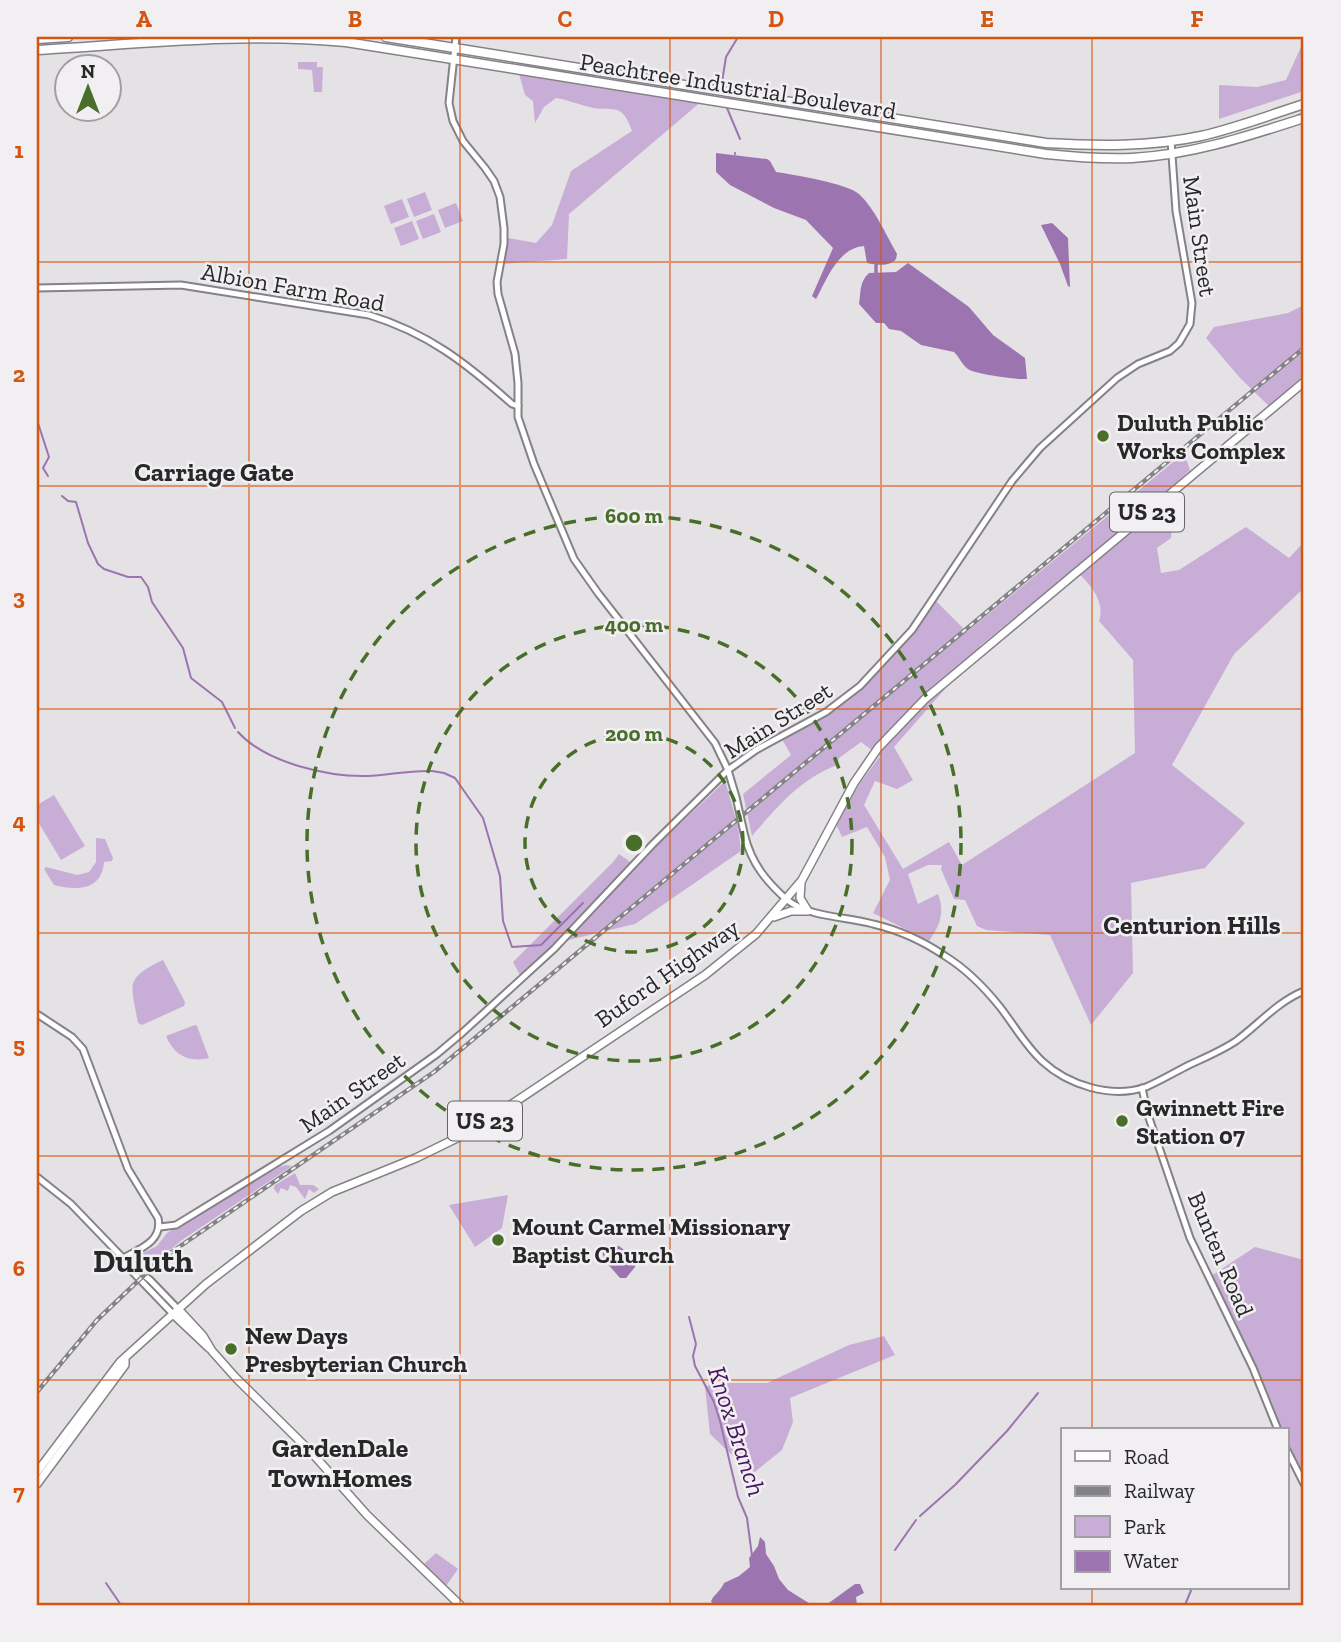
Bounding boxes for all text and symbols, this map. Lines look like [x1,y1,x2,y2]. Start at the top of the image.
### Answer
text: A [136,5,152,33]
text: B [348,5,362,33]
text: C [558,5,572,33]
text: D [768,5,784,33]
text: E [980,5,994,33]
text: F [1190,5,1204,33]
street label: Peachtree Industrial Boulevard [578,47,898,125]
north arrow [52,52,122,122]
text: N [81,60,95,83]
text: 1 [14,136,24,164]
street label: Main Street [1177,174,1223,298]
street label: Albion Farm Road [199,257,387,317]
text: 2 [13,360,25,388]
place label: Duluth Public Works Complex [1117,408,1285,465]
marker: Duluth Public Works Complex [1095,428,1111,444]
district label: Carriage Gate [134,456,294,488]
road number: US 23 [1110,492,1184,532]
text: 600 m [605,503,663,528]
text: 3 [13,583,25,611]
text: 400 m [605,612,664,637]
street label: Main Street [719,675,837,765]
text: 200 m [605,721,663,746]
text: 4 [12,807,26,835]
centre of rings [622,831,646,855]
district label: Centurion Hills [1103,909,1281,941]
street label: Buford Highway [589,912,745,1033]
text: 5 [13,1031,25,1059]
street label: Main Street [294,1045,410,1139]
place label: Gwinnett Fire Station 07 [1136,1093,1285,1150]
road number: US 23 [448,1102,522,1140]
marker: Gwinnett Fire Station 07 [1114,1113,1130,1129]
street label: Bunten Road [1182,1187,1260,1321]
place label: Mount Carmel Missionary Baptist Church [512,1212,790,1269]
marker: Mount Carmel Missionary Baptist Church [490,1232,506,1248]
district label: Duluth [93,1242,194,1280]
text: 6 [13,1254,25,1282]
place label: New Days Presbyterian Church [245,1321,467,1378]
marker: New Days Presbyterian Church [223,1341,239,1357]
water label: Knox Branch [701,1362,773,1500]
legend [1061,1428,1288,1590]
district label: GardenDale TownHomes [268,1432,412,1494]
text: Road [1124,1444,1170,1469]
text: 7 [13,1478,25,1506]
text: Railway [1124,1478,1195,1503]
text: Park [1124,1514,1166,1539]
text: Water [1124,1548,1179,1573]

